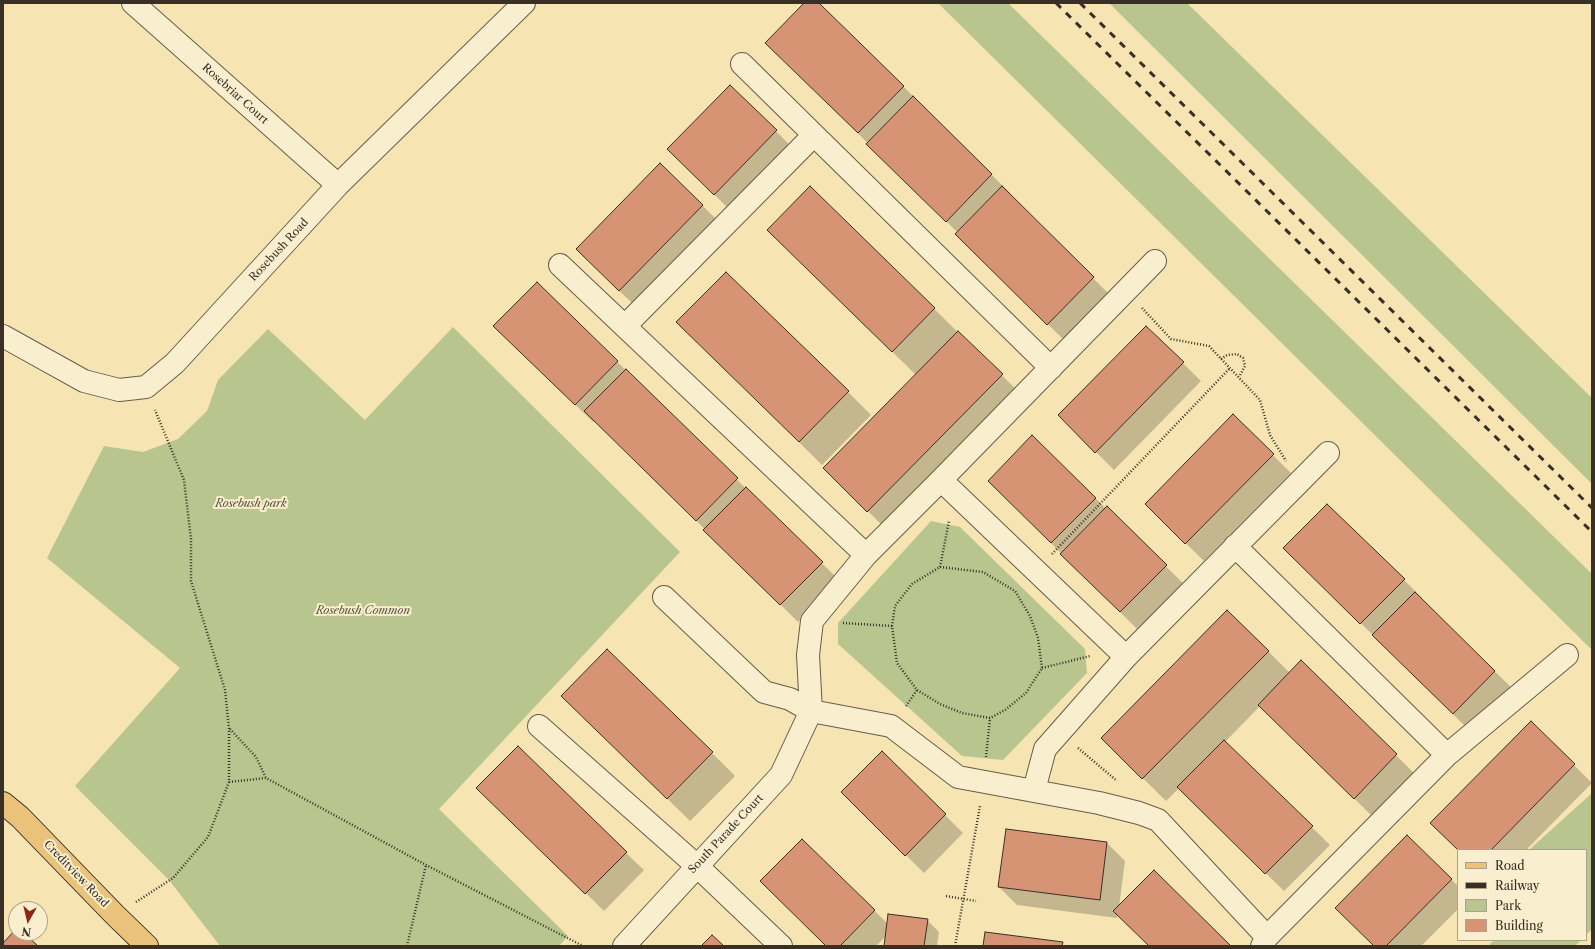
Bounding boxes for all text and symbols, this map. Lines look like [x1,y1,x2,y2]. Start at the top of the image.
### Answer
street label: Rosebriar Court [199,61,271,127]
street label: Rosebush Road [247,216,311,284]
park label: Rosebush park [215,497,287,511]
park label: Rosebush Common [316,604,410,618]
street label: South Parade Court [686,792,766,876]
street label: Creditview Road [41,838,111,910]
legend [1457,849,1587,941]
text: Road [1495,858,1525,873]
text: Railway [1495,878,1540,893]
text: Park [1495,898,1521,913]
north arrow [8,901,48,941]
text: Building [1495,918,1543,933]
text: N [21,924,32,939]

